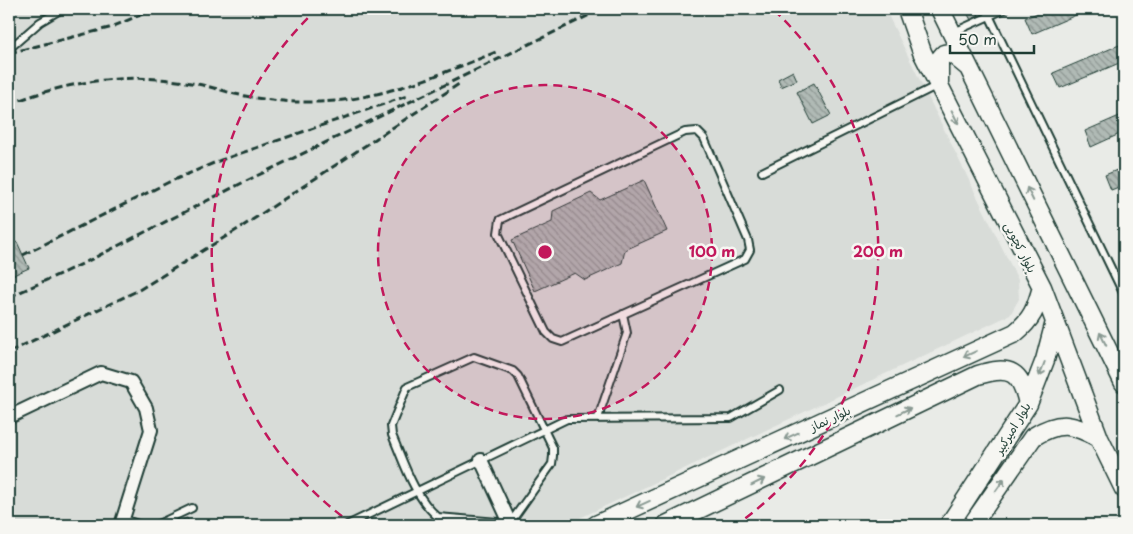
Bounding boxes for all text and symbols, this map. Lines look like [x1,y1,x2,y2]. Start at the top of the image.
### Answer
scale bar [950,22,1034,54]
text: 50 m [958,27,997,50]
one-way arrow [951,109,960,124]
one-way arrow [1025,187,1034,202]
street label: بلوار کچویی [1000,218,1042,276]
text: 100 m [689,239,735,262]
text: 200 m [853,239,903,262]
centre of rings [536,243,554,261]
one-way arrow [1098,332,1108,347]
one-way arrow [963,349,978,359]
one-way arrow [1037,360,1046,376]
street label: بلوار امیرکبیر [989,399,1035,458]
street label: بلوار نماز [806,401,853,436]
one-way arrow [896,406,911,415]
one-way arrow [784,432,799,441]
one-way arrow [750,477,765,487]
one-way arrow [995,478,1005,492]
one-way arrow [636,499,651,509]

